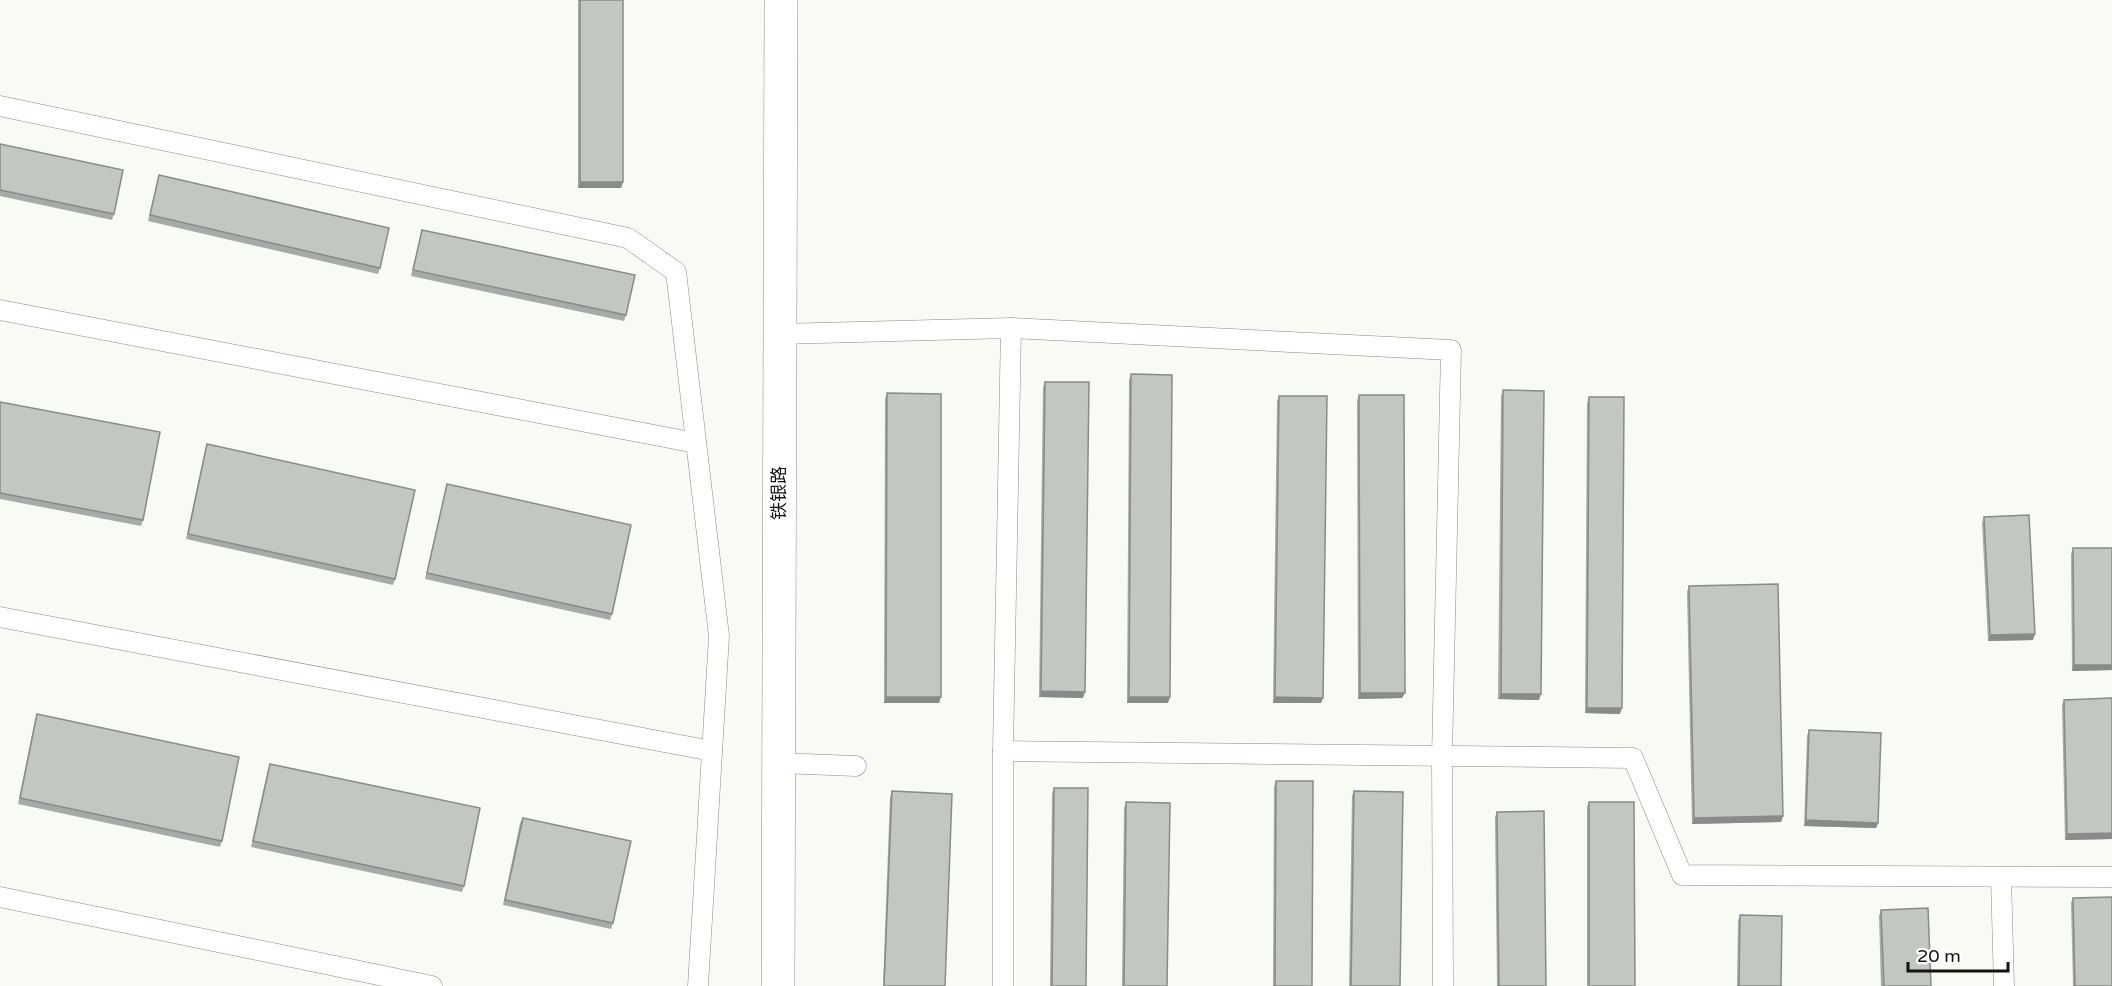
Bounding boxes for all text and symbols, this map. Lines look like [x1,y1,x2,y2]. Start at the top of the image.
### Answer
street label: 铁银路 [768,466,790,520]
scale bar [1908,935,2008,973]
text: 20 m [1917,945,1961,967]

